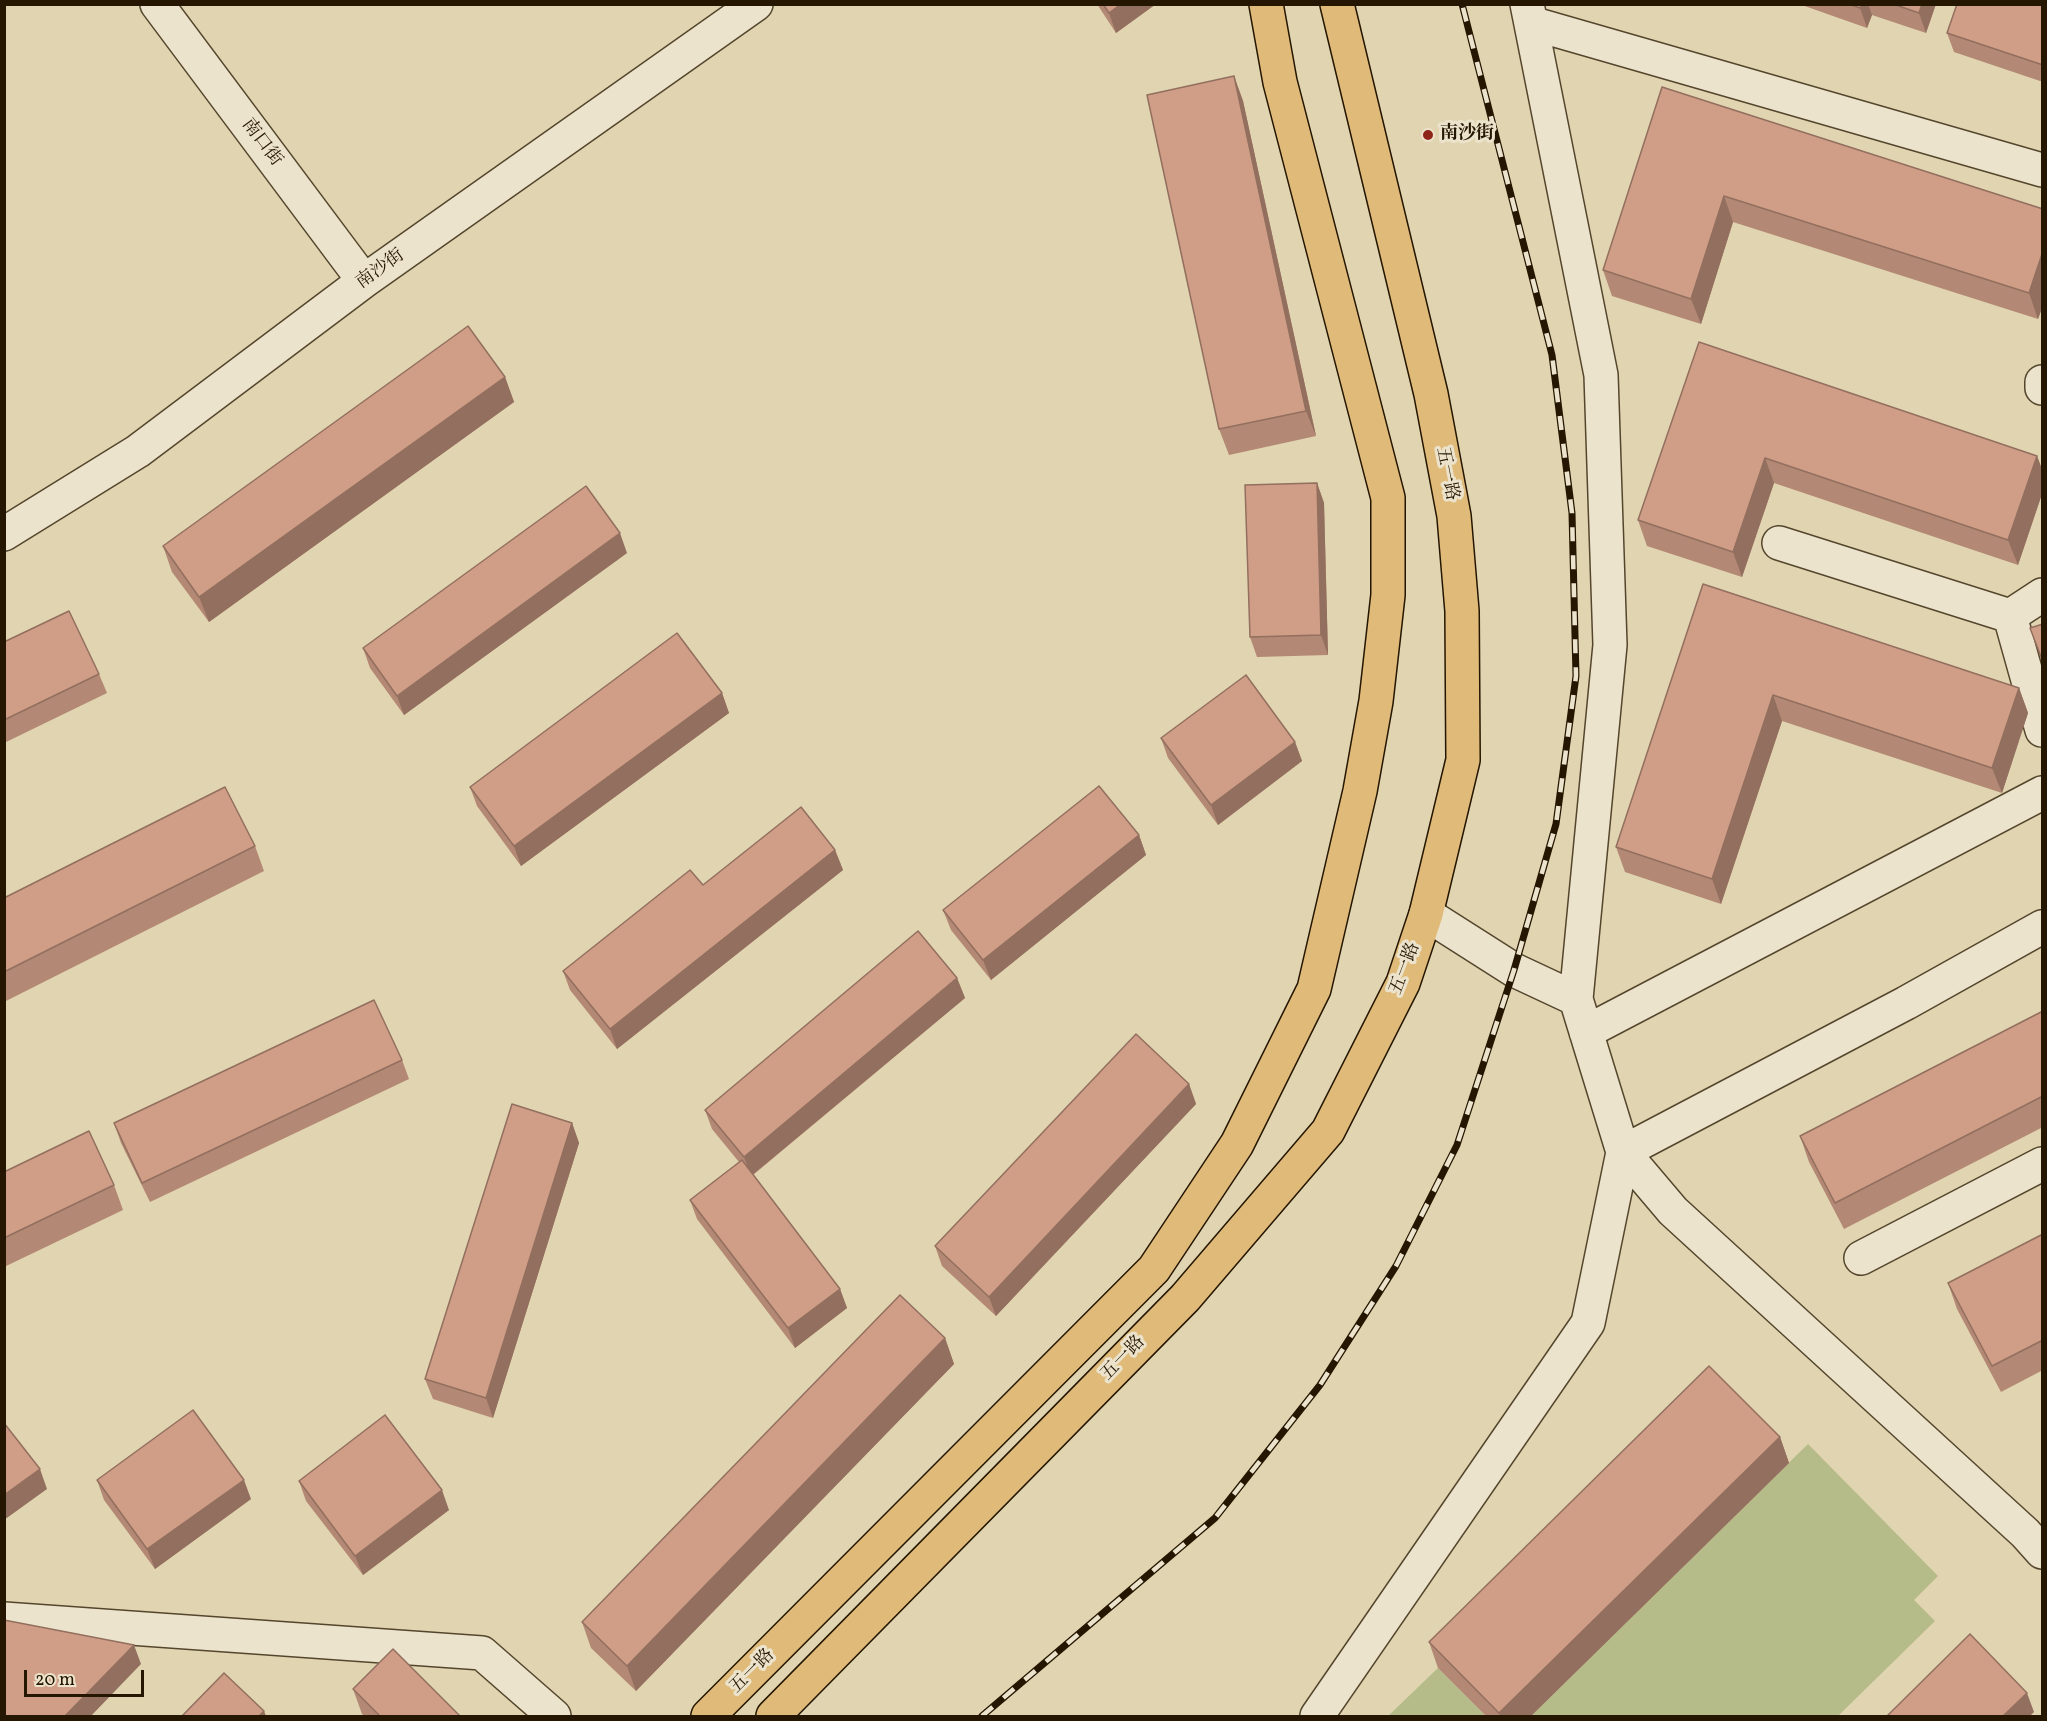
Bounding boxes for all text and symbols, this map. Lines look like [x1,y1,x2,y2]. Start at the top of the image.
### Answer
street label: 南口街 [236,115,286,171]
place label: 南沙街 [1440,124,1494,146]
marker: 南沙街 [1421,128,1435,142]
street label: 南沙街 [353,245,409,295]
street label: 五一路 [1430,445,1462,503]
street label: 五一路 [1386,940,1426,998]
street label: 五一路 [1097,1332,1151,1386]
street label: 五一路 [726,1645,780,1699]
scale bar [27,1658,147,1696]
text: 20 m [35,1668,75,1693]

